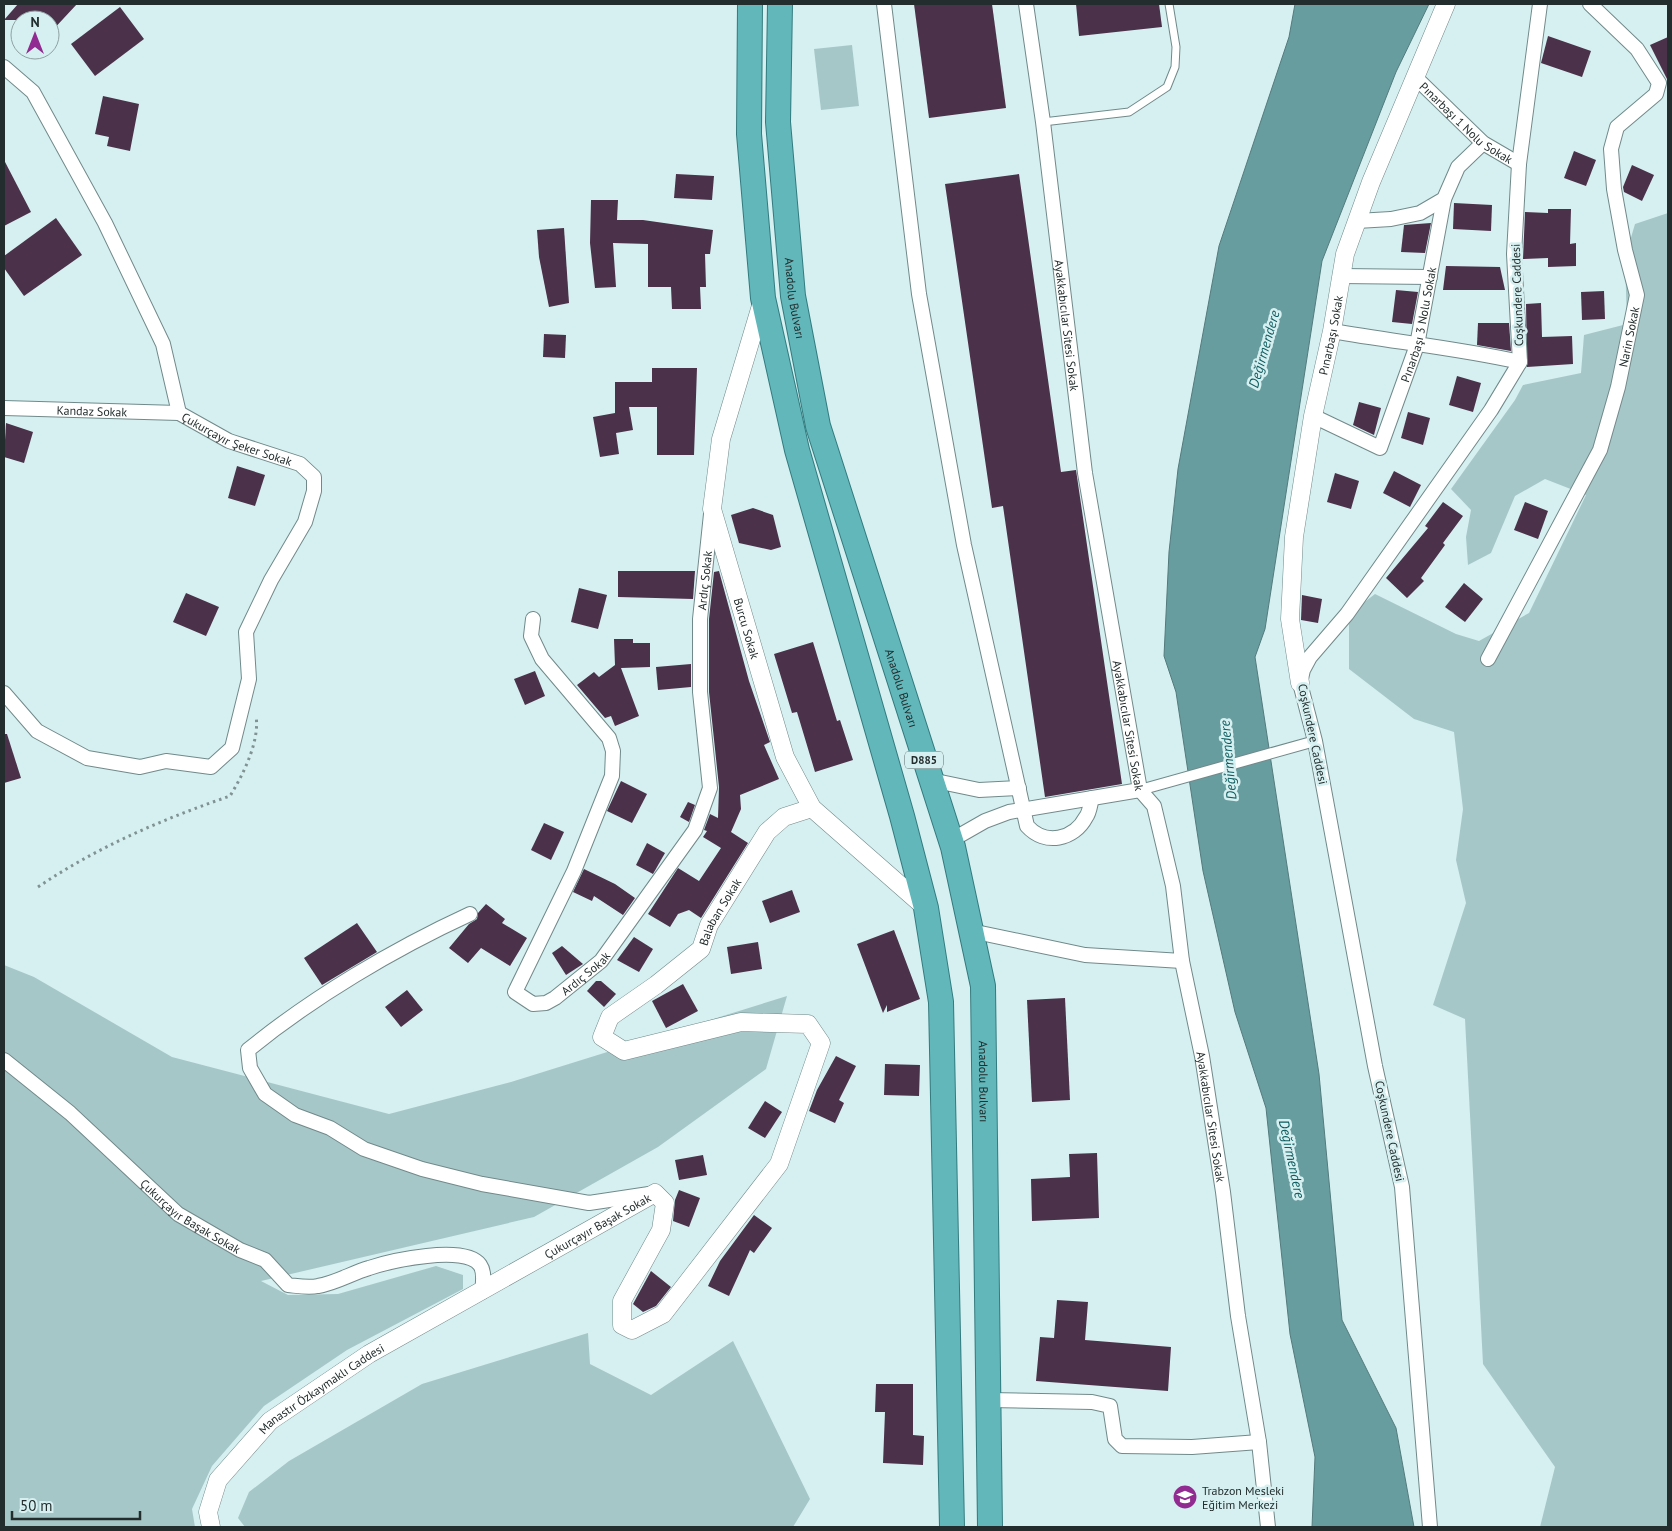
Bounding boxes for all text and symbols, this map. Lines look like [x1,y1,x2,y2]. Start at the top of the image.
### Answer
north arrow [10,10,60,60]
text: N [30,13,40,31]
street label: Pınarbaşı 1 Nolu Sokak [1417,78,1516,166]
street label: Coşkundere Caddesi [1508,244,1526,346]
street label: Anadolu Bulvarı [782,257,809,340]
street label: Ayakkabıcılar Sitesi Sokak [1052,259,1083,392]
street label: Pınarbaşı 3 Nolu Sokak [1397,265,1439,384]
street label: Pınarbaşı Sokak [1315,294,1345,376]
street label: Narin Sokak [1615,305,1642,368]
water label: Değirmendere [1244,308,1284,390]
street label: Kandaz Sokak [57,402,128,419]
street label: Çukurçayır Şeker Sokak [179,409,294,469]
street label: Ardıç Sokak [693,550,715,611]
street label: Burcu Sokak [731,596,763,661]
street label: Anadolu Bulvarı [882,647,922,729]
street label: Ayakkabıcılar Sitesi Sokak [1110,659,1148,792]
street label: Coşkundere Caddesi [1295,682,1331,786]
water label: Değirmendere [1216,719,1240,800]
road number: D885 [905,752,943,768]
street label: Balaban Sokak [695,875,744,947]
street label: Ardıç Sokak [558,948,613,998]
street label: Anadolu Bulvarı [976,1041,992,1123]
street label: Ayakkabıcılar Sitesi Sokak [1194,1050,1229,1183]
street label: Coşkundere Caddesi [1372,1079,1408,1183]
water label: Değirmendere [1275,1118,1309,1200]
street label: Çukurçayır Başak Sokak [138,1175,244,1256]
street label: Çukurçayır Başak Sokak [541,1189,653,1261]
street label: Manastır Özkaymaklı Caddesi [255,1340,386,1437]
place label: Trabzon Mesleki Eğitim Merkezi [1202,1483,1284,1512]
school or university icon: Trabzon Mesleki Eğitim Merkezi [1172,1484,1198,1510]
scale bar [12,1488,140,1520]
text: 50 m [20,1496,53,1515]

